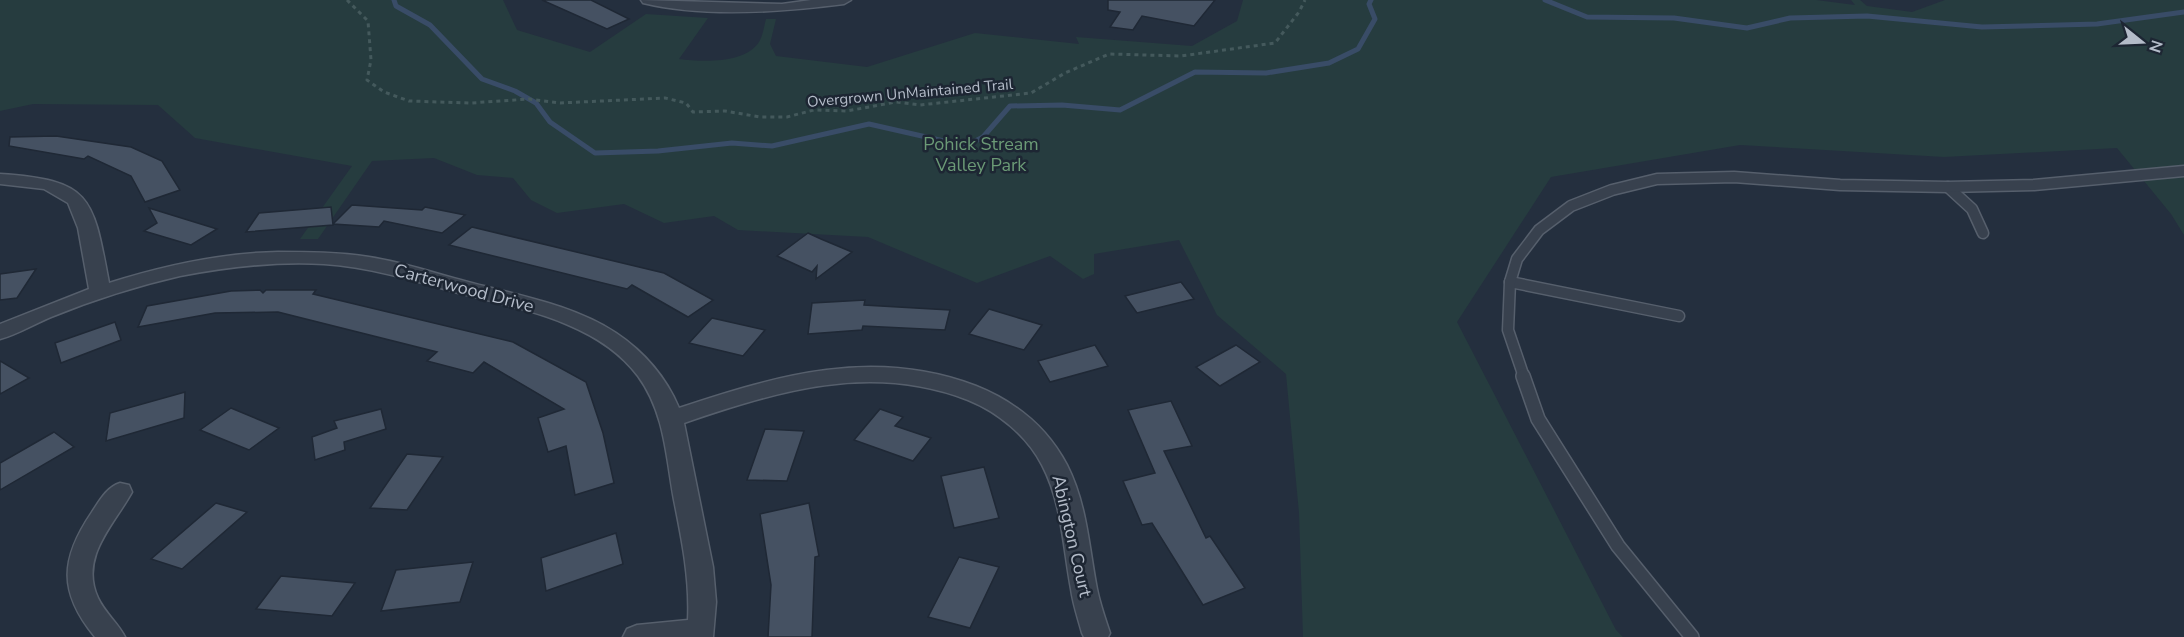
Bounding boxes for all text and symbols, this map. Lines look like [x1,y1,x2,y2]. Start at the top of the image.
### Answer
north arrow [2112,12,2172,72]
text: N [2143,37,2168,55]
street label: Overgrown UnMaintained Trail [806,74,1014,112]
park label: Pohick Stream Valley Park [923,132,1039,177]
street label: Carterwood Drive [391,258,537,318]
street label: Abington Court [1046,473,1098,600]

